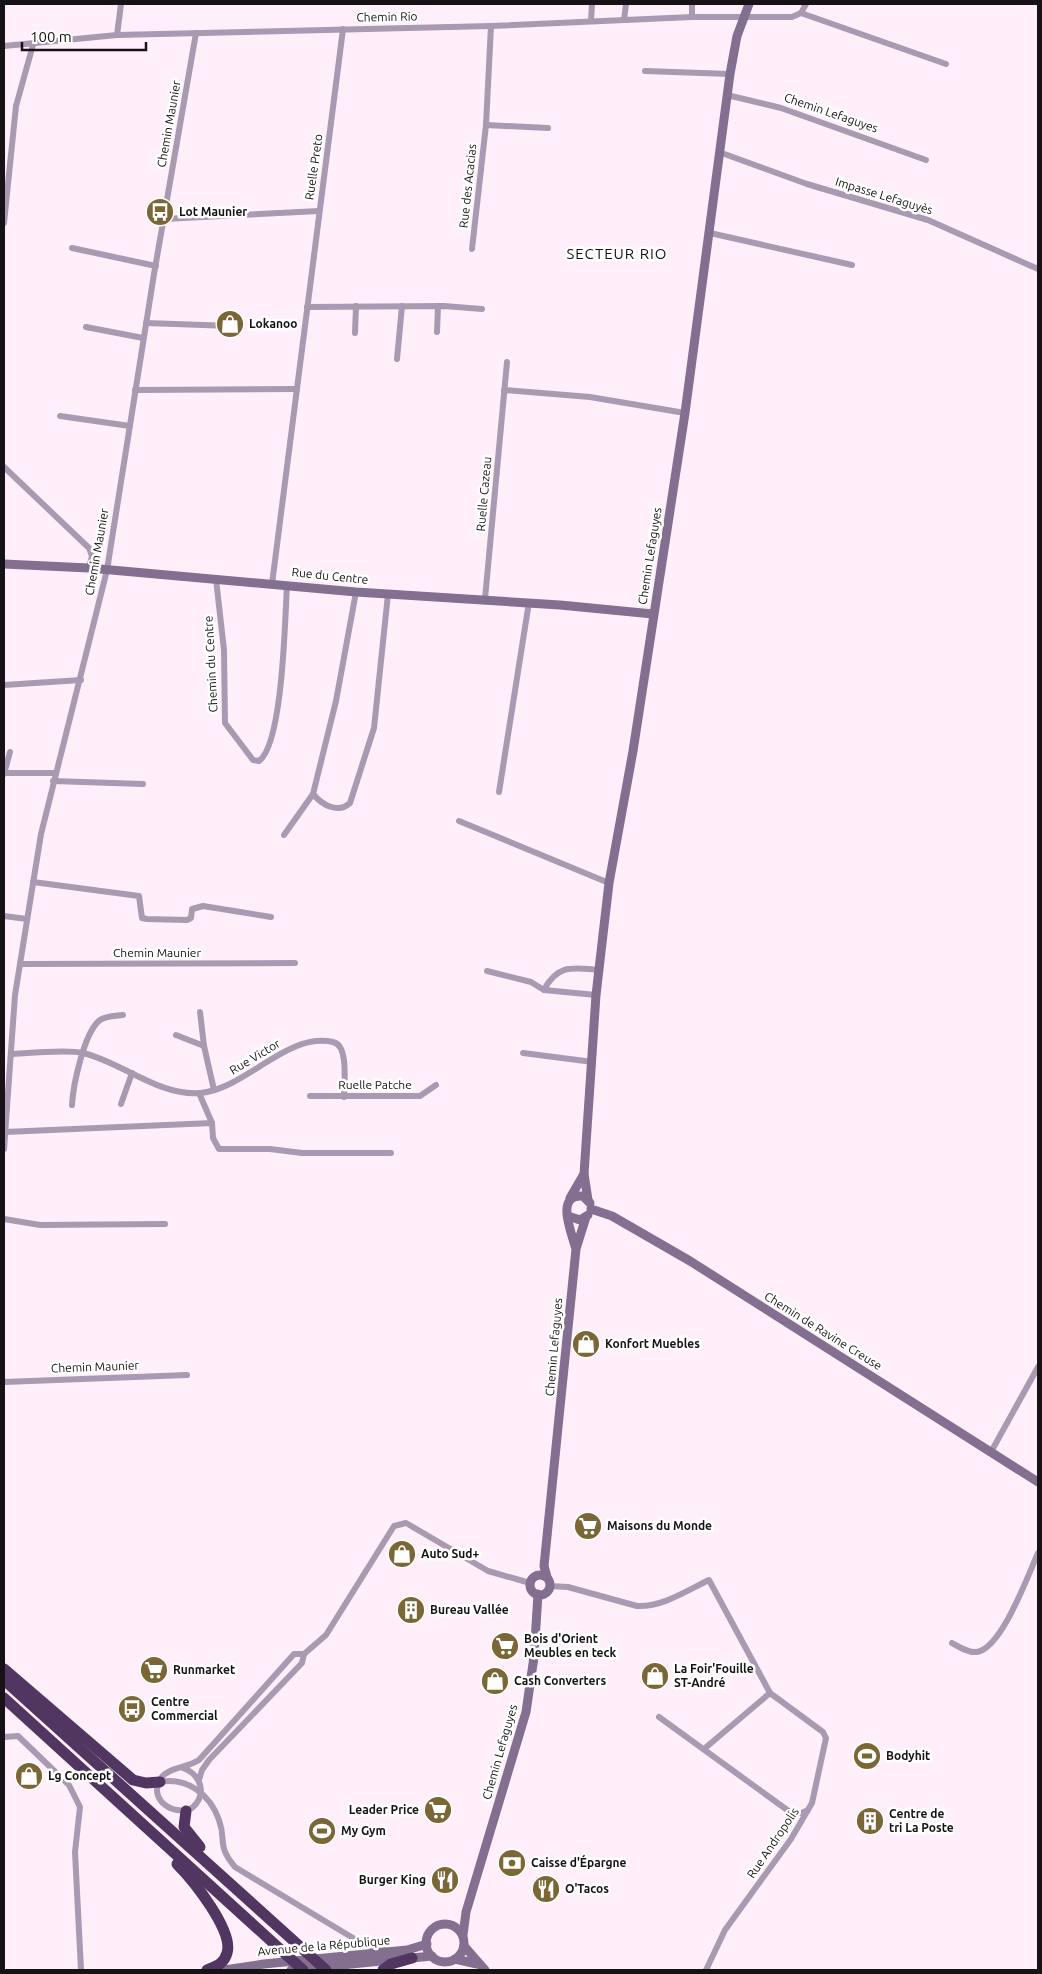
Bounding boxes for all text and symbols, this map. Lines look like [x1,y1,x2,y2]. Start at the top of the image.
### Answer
street label: Chemin Rio [356,9,418,24]
scale bar [22,20,146,52]
text: 100 m [30,28,72,45]
street label: Chemin Maunier [154,79,183,168]
street label: Chemin Lefaguyes [782,90,880,135]
street label: Ruelle Preto [302,133,325,201]
street label: Rue des Acacias [457,143,478,229]
street label: Impasse Lefaguyès [834,175,934,217]
bus stop icon: Lot Maunier [145,197,175,227]
place label: Lot Maunier [179,205,247,218]
district label: SECTEUR RIO [567,245,668,262]
shop icon: Lokanoo [215,309,245,339]
place label: Lokanoo [249,317,297,330]
street label: Ruelle Cazeau [474,456,493,532]
street label: Chemin Lefaguyes [635,506,664,606]
street label: Chemin Maunier [82,507,111,596]
street label: Rue du Centre [291,565,369,586]
street label: Chemin du Centre [201,615,220,713]
street label: Chemin Maunier [113,946,201,959]
street label: Rue Victor [227,1036,283,1077]
street label: Ruelle Patche [338,1078,412,1091]
street label: Chemin de Ravine Creuse [762,1289,884,1372]
street label: Chemin Lefaguyes [543,1297,564,1397]
shop icon: Konfort Muebles [571,1329,601,1359]
place label: Konfort Muebles [605,1337,700,1350]
street label: Chemin Maunier [51,1358,140,1375]
supermarket icon: Maisons du Monde [573,1511,603,1541]
place label: Maisons du Monde [607,1519,712,1532]
shop icon: Auto Sud+ [387,1539,417,1569]
place label: Auto Sud+ [421,1547,480,1560]
building icon: Bureau Vallée [396,1595,426,1625]
place label: Bureau Vallée [430,1603,509,1616]
supermarket icon: Bois d'Orient Meubles en teck [490,1631,520,1661]
place label: Bois d'Orient Meubles en teck [524,1632,616,1659]
supermarket icon: Runmarket [139,1655,169,1685]
shop icon: La Foir'Fouille ST-André [640,1661,670,1691]
place label: La Foir'Fouille ST-André [674,1662,754,1689]
place label: Runmarket [173,1663,235,1676]
shop icon: Cash Converters [480,1666,510,1696]
place label: Cash Converters [514,1674,606,1687]
bus stop icon: Centre Commercial [117,1694,147,1724]
place label: Centre Commercial [151,1695,218,1722]
street label: Chemin Lefaguyes [480,1703,519,1801]
sports icon: Bodyhit [852,1741,882,1771]
place label: Bodyhit [886,1749,930,1762]
shop icon: Lg Concept [14,1761,44,1791]
place label: Lg Concept [48,1769,111,1782]
supermarket icon: Leader Price [423,1795,453,1825]
place label: Leader Price [349,1803,419,1816]
street label: Rue Andropolis [744,1805,801,1880]
building icon: Centre de tri La Poste [855,1806,885,1836]
place label: Centre de tri La Poste [889,1807,954,1834]
sports icon: My Gym [307,1816,337,1846]
place label: My Gym [341,1824,386,1837]
bank icon: Caisse d'Épargne [497,1848,527,1878]
place label: Caisse d'Épargne [531,1854,627,1869]
restaurant icon: Burger King [430,1865,460,1895]
place label: Burger King [359,1873,426,1886]
restaurant icon: O'Tacos [531,1874,561,1904]
place label: O'Tacos [565,1882,609,1895]
street label: Avenue de la République [257,1933,391,1958]

